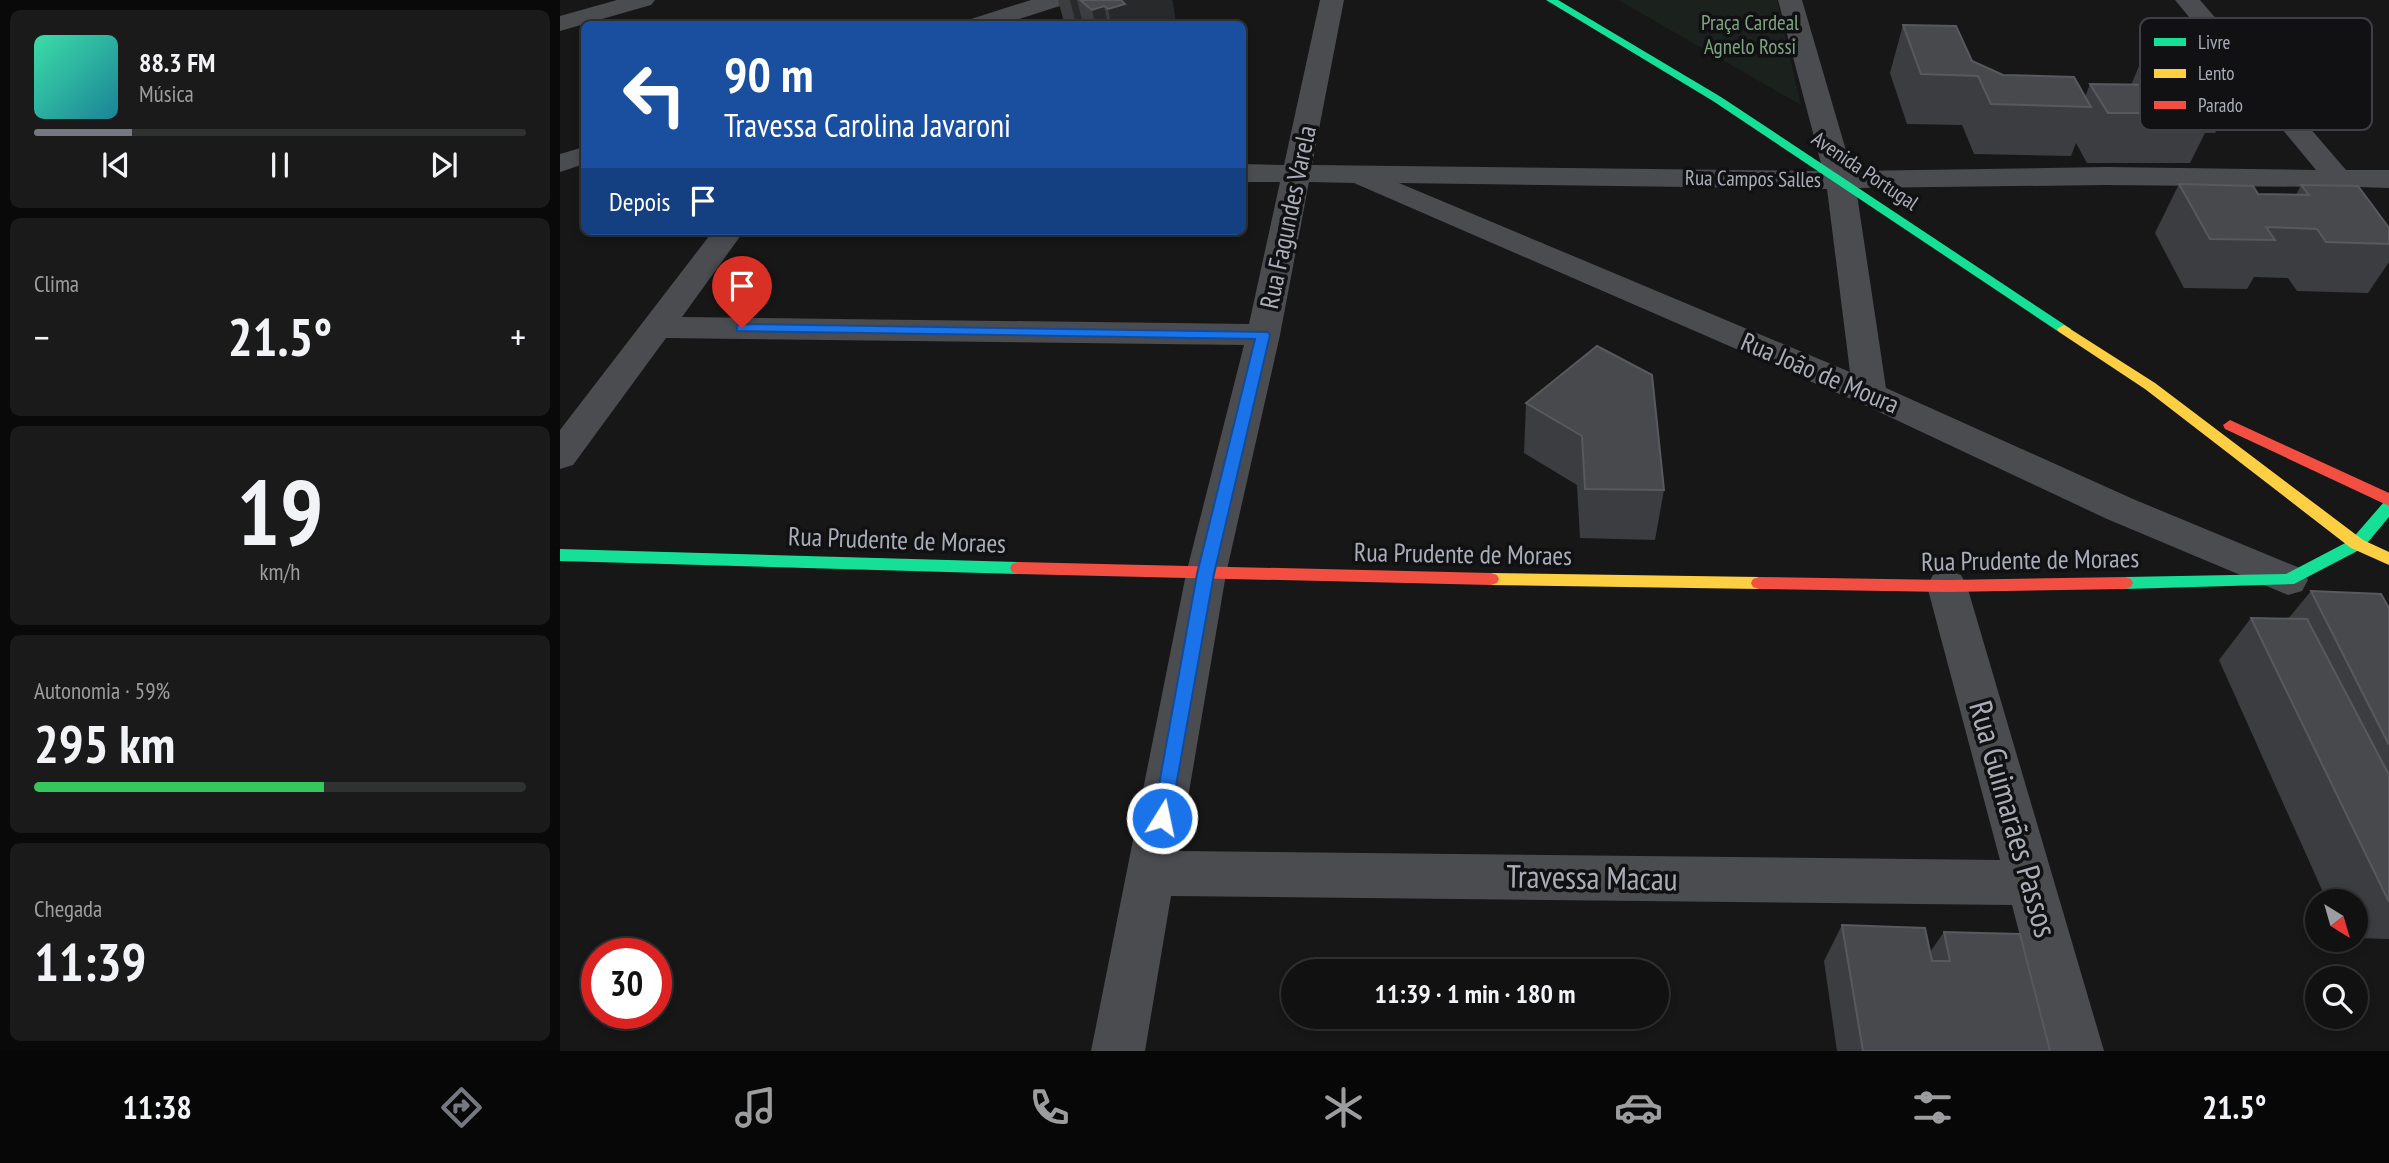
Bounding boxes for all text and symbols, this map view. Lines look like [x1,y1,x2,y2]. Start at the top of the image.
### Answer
park label: Praça Cardeal Agnelo Rossi [1701,9,1799,60]
legend [2140,18,2372,130]
text: Livre [2198,30,2231,54]
text: 90 m [724,42,813,106]
text: 88.3 FM [139,46,215,79]
icon: left [609,49,700,140]
text: Lento [2198,61,2235,85]
text: Música [139,79,194,108]
text: Parado [2198,93,2243,117]
text: Travessa Carolina Javaroni [724,104,1011,146]
street label: Rua Fagundes Varela [1252,122,1323,311]
street label: Avenida Portugal [1807,125,1924,216]
icon: previous [97,146,135,184]
icon: pause [261,146,299,184]
icon: next [425,146,463,184]
street label: Rua Campos Salles [1685,164,1821,193]
icon: arrive [684,182,722,220]
text: Depois [609,185,670,218]
pin [712,256,772,328]
icon: arrive [723,267,761,305]
text: Clima [34,269,79,298]
text: 21.5° [228,303,332,370]
text: − [34,312,50,361]
text: + [510,312,526,361]
street label: Rua João de Moura [1736,324,1904,421]
text: 19 [237,452,324,570]
street label: Rua Prudente de Moraes [787,519,1007,560]
street label: Rua Prudente de Moraes [1354,535,1572,572]
street label: Rua Prudente de Moraes [1921,541,2139,578]
text: km/h [260,557,300,586]
text: Autonomia · 59% [34,676,170,705]
street label: Rua Guimarães Passos [1960,696,2068,942]
text: 295 km [34,710,175,777]
position arrow [1125,781,1199,855]
street label: Travessa Macau [1506,855,1678,899]
north arrow [2305,889,2368,952]
map controls [2305,889,2368,1029]
text: Chegada [34,894,102,923]
text: 11:39 [34,928,146,995]
speed limit sign: 30 [581,938,672,1029]
button: search [2305,966,2368,1029]
text: 11:39 · 1 min · 180 m [1375,977,1575,1010]
icon: directions [437,1083,486,1132]
icon: music [731,1083,780,1132]
icon: phone [1025,1083,1074,1132]
icon: climate [1319,1083,1368,1132]
icon: car [1614,1083,1663,1132]
icon: filters [1908,1083,1957,1132]
text: 11:38 [123,1086,192,1128]
text: 21.5° [2202,1086,2266,1128]

